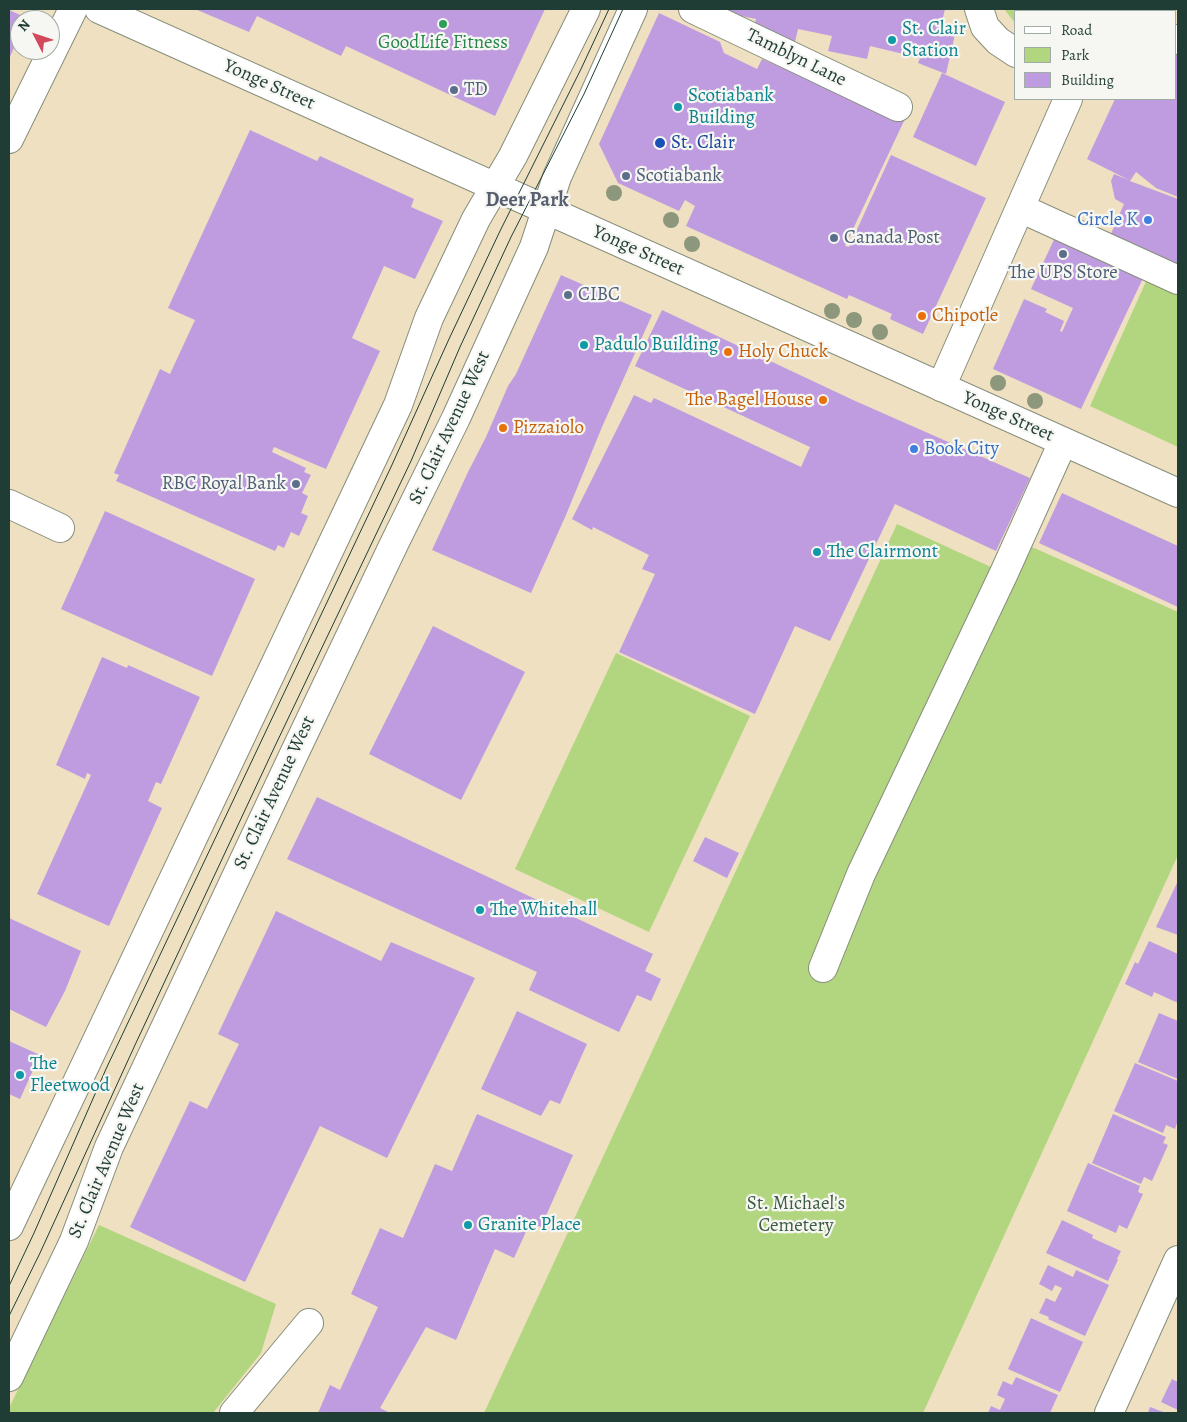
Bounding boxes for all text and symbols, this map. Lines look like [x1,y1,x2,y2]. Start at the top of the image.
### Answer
north arrow [10,10,60,60]
legend [1014,10,1177,100]
text: N [14,15,35,36]
marker: GoodLife Fitness [437,18,449,30]
place label: St. Clair Station [902,18,966,62]
text: Road [1061,20,1092,40]
street label: Tamblyn Lane [742,24,850,92]
place label: GoodLife Fitness [378,32,508,54]
marker: St. Clair Station [886,34,898,46]
text: Park [1061,45,1089,65]
street label: Yonge Street [220,55,318,115]
text: Building [1061,70,1114,90]
place label: TD [464,79,488,101]
marker: TD [448,84,460,96]
place label: Scotiabank Building [688,85,774,129]
marker: Scotiabank Building [672,101,684,113]
place label: St. Clair [671,132,735,154]
marker: St. Clair [653,136,667,150]
place label: Scotiabank [636,165,722,187]
marker: Scotiabank [620,170,632,182]
district label: Deer Park [485,189,569,213]
place label: Circle K [1077,209,1138,231]
marker: Circle K [1142,214,1154,226]
street label: Yonge Street [589,221,687,281]
place label: Canada Post [844,227,940,249]
marker: Canada Post [828,232,840,244]
marker: The UPS Store [1057,248,1069,260]
place label: The UPS Store [1008,262,1118,284]
place label: CIBC [578,284,620,306]
marker: CIBC [562,289,574,301]
place label: Chipotle [932,305,998,327]
marker: Chipotle [916,310,928,322]
place label: Padulo Building [594,334,718,356]
marker: Padulo Building [578,339,590,351]
place label: Holy Chuck [738,341,828,363]
marker: Holy Chuck [722,346,734,358]
street label: St. Clair Avenue West [404,348,496,508]
street label: Yonge Street [959,387,1057,447]
place label: The Bagel House [685,389,813,411]
marker: The Bagel House [817,394,829,406]
place label: Pizzaiolo [513,417,584,439]
marker: Pizzaiolo [497,422,509,434]
place label: Book City [924,438,999,460]
marker: Book City [908,443,920,455]
place label: RBC Royal Bank [162,473,286,495]
marker: RBC Royal Bank [290,478,302,490]
place label: The Clairmont [827,541,938,563]
marker: The Clairmont [811,546,823,558]
street label: St. Clair Avenue West [229,713,321,873]
place label: The Whitehall [490,899,597,921]
marker: The Whitehall [474,904,486,916]
place label: The Fleetwood [30,1053,110,1097]
marker: The Fleetwood [14,1069,26,1081]
street label: St. Clair Avenue West [64,1080,150,1242]
park label: St. Michael's Cemetery [747,1193,845,1237]
place label: Granite Place [478,1214,581,1236]
marker: Granite Place [462,1219,474,1231]

